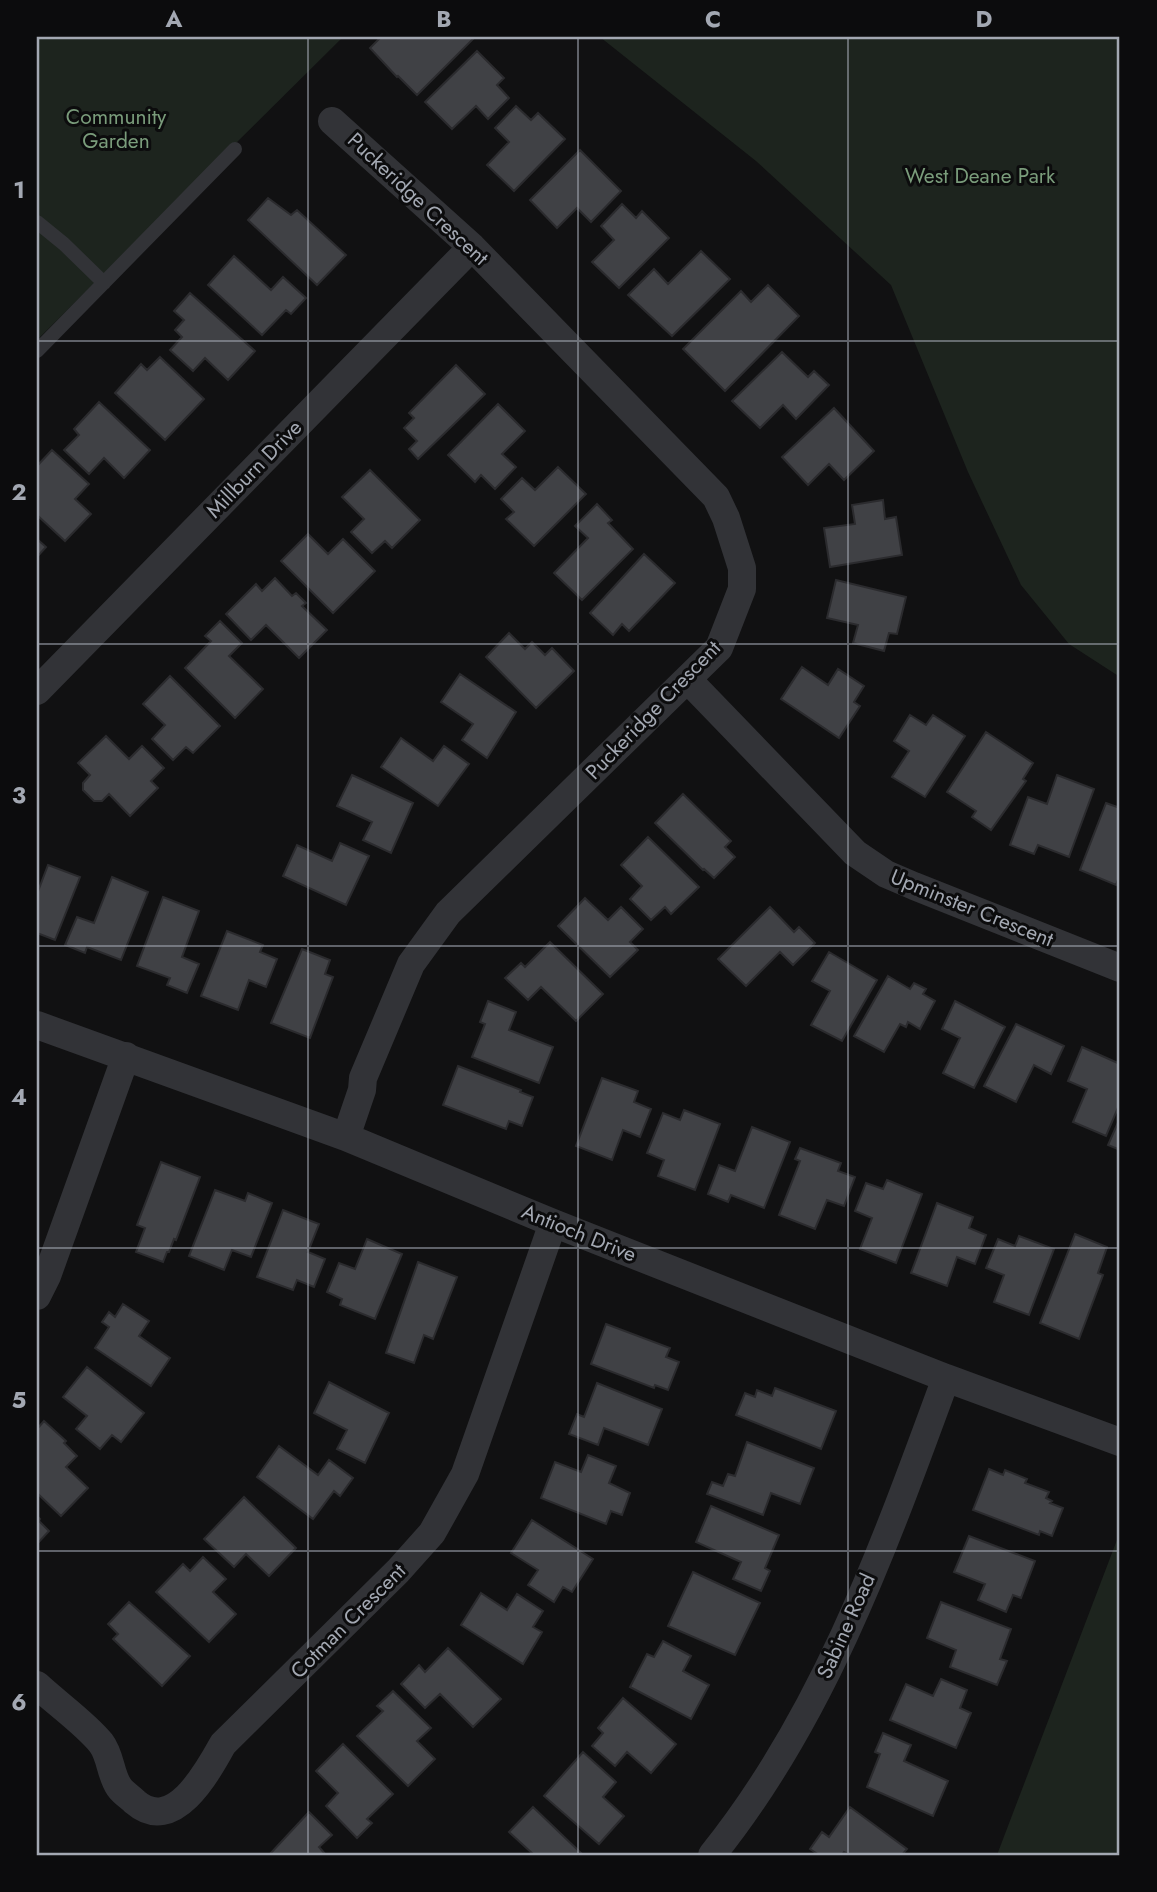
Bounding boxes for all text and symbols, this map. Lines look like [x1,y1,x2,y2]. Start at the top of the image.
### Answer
text: A [165,2,183,36]
text: B [436,2,452,36]
text: C [705,2,721,36]
text: D [976,2,993,36]
park label: Community Garden [66,102,167,156]
street label: Puckeridge Crescent [341,126,495,272]
park label: West Deane Park [905,161,1056,191]
text: 1 [13,173,25,207]
street label: Millburn Drive [199,413,309,525]
text: 2 [11,475,27,509]
street label: Puckeridge Crescent [579,634,727,786]
text: 3 [12,778,26,812]
street label: Upminster Crescent [886,862,1058,954]
text: 4 [11,1080,27,1114]
street label: Antioch Drive [517,1196,641,1270]
text: 5 [12,1383,26,1417]
street label: Cotman Crescent [284,1557,412,1685]
street label: Sabine Road [809,1569,883,1683]
text: 6 [11,1685,27,1719]

